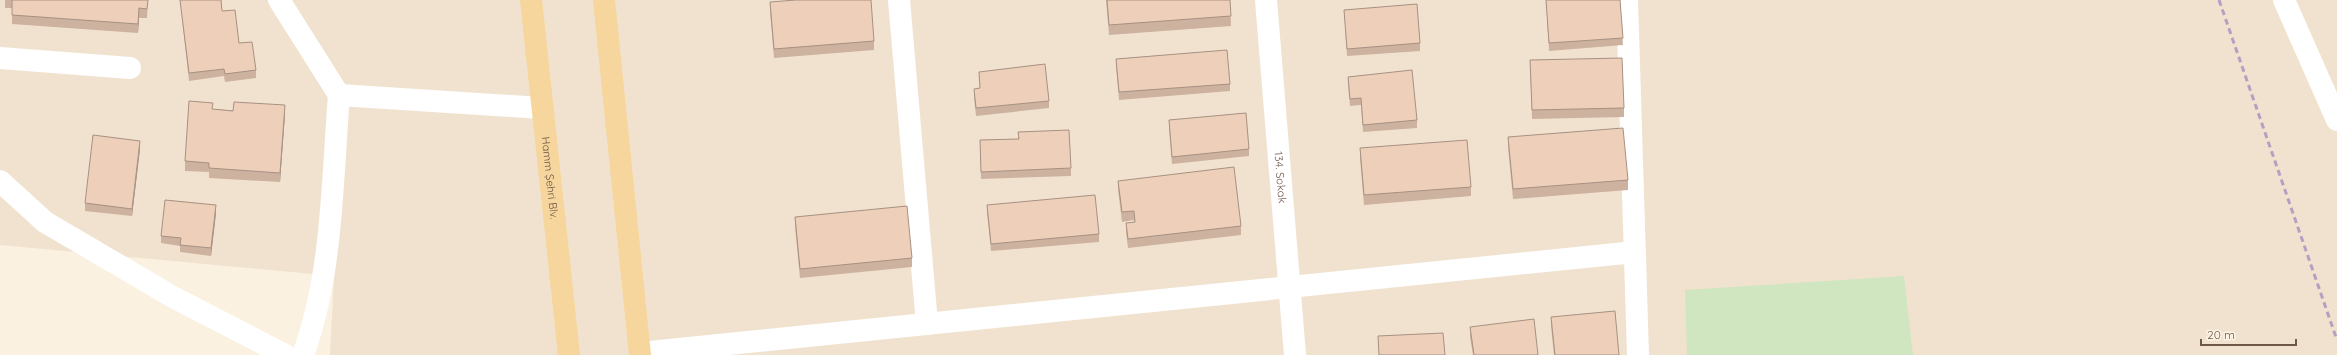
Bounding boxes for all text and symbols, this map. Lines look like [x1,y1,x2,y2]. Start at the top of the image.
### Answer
street label: Hamm Şehri Blv. [539,136,561,220]
street label: 134. Sokak [1271,151,1290,204]
scale bar [2201,321,2296,347]
text: 20 m [2207,327,2235,342]

